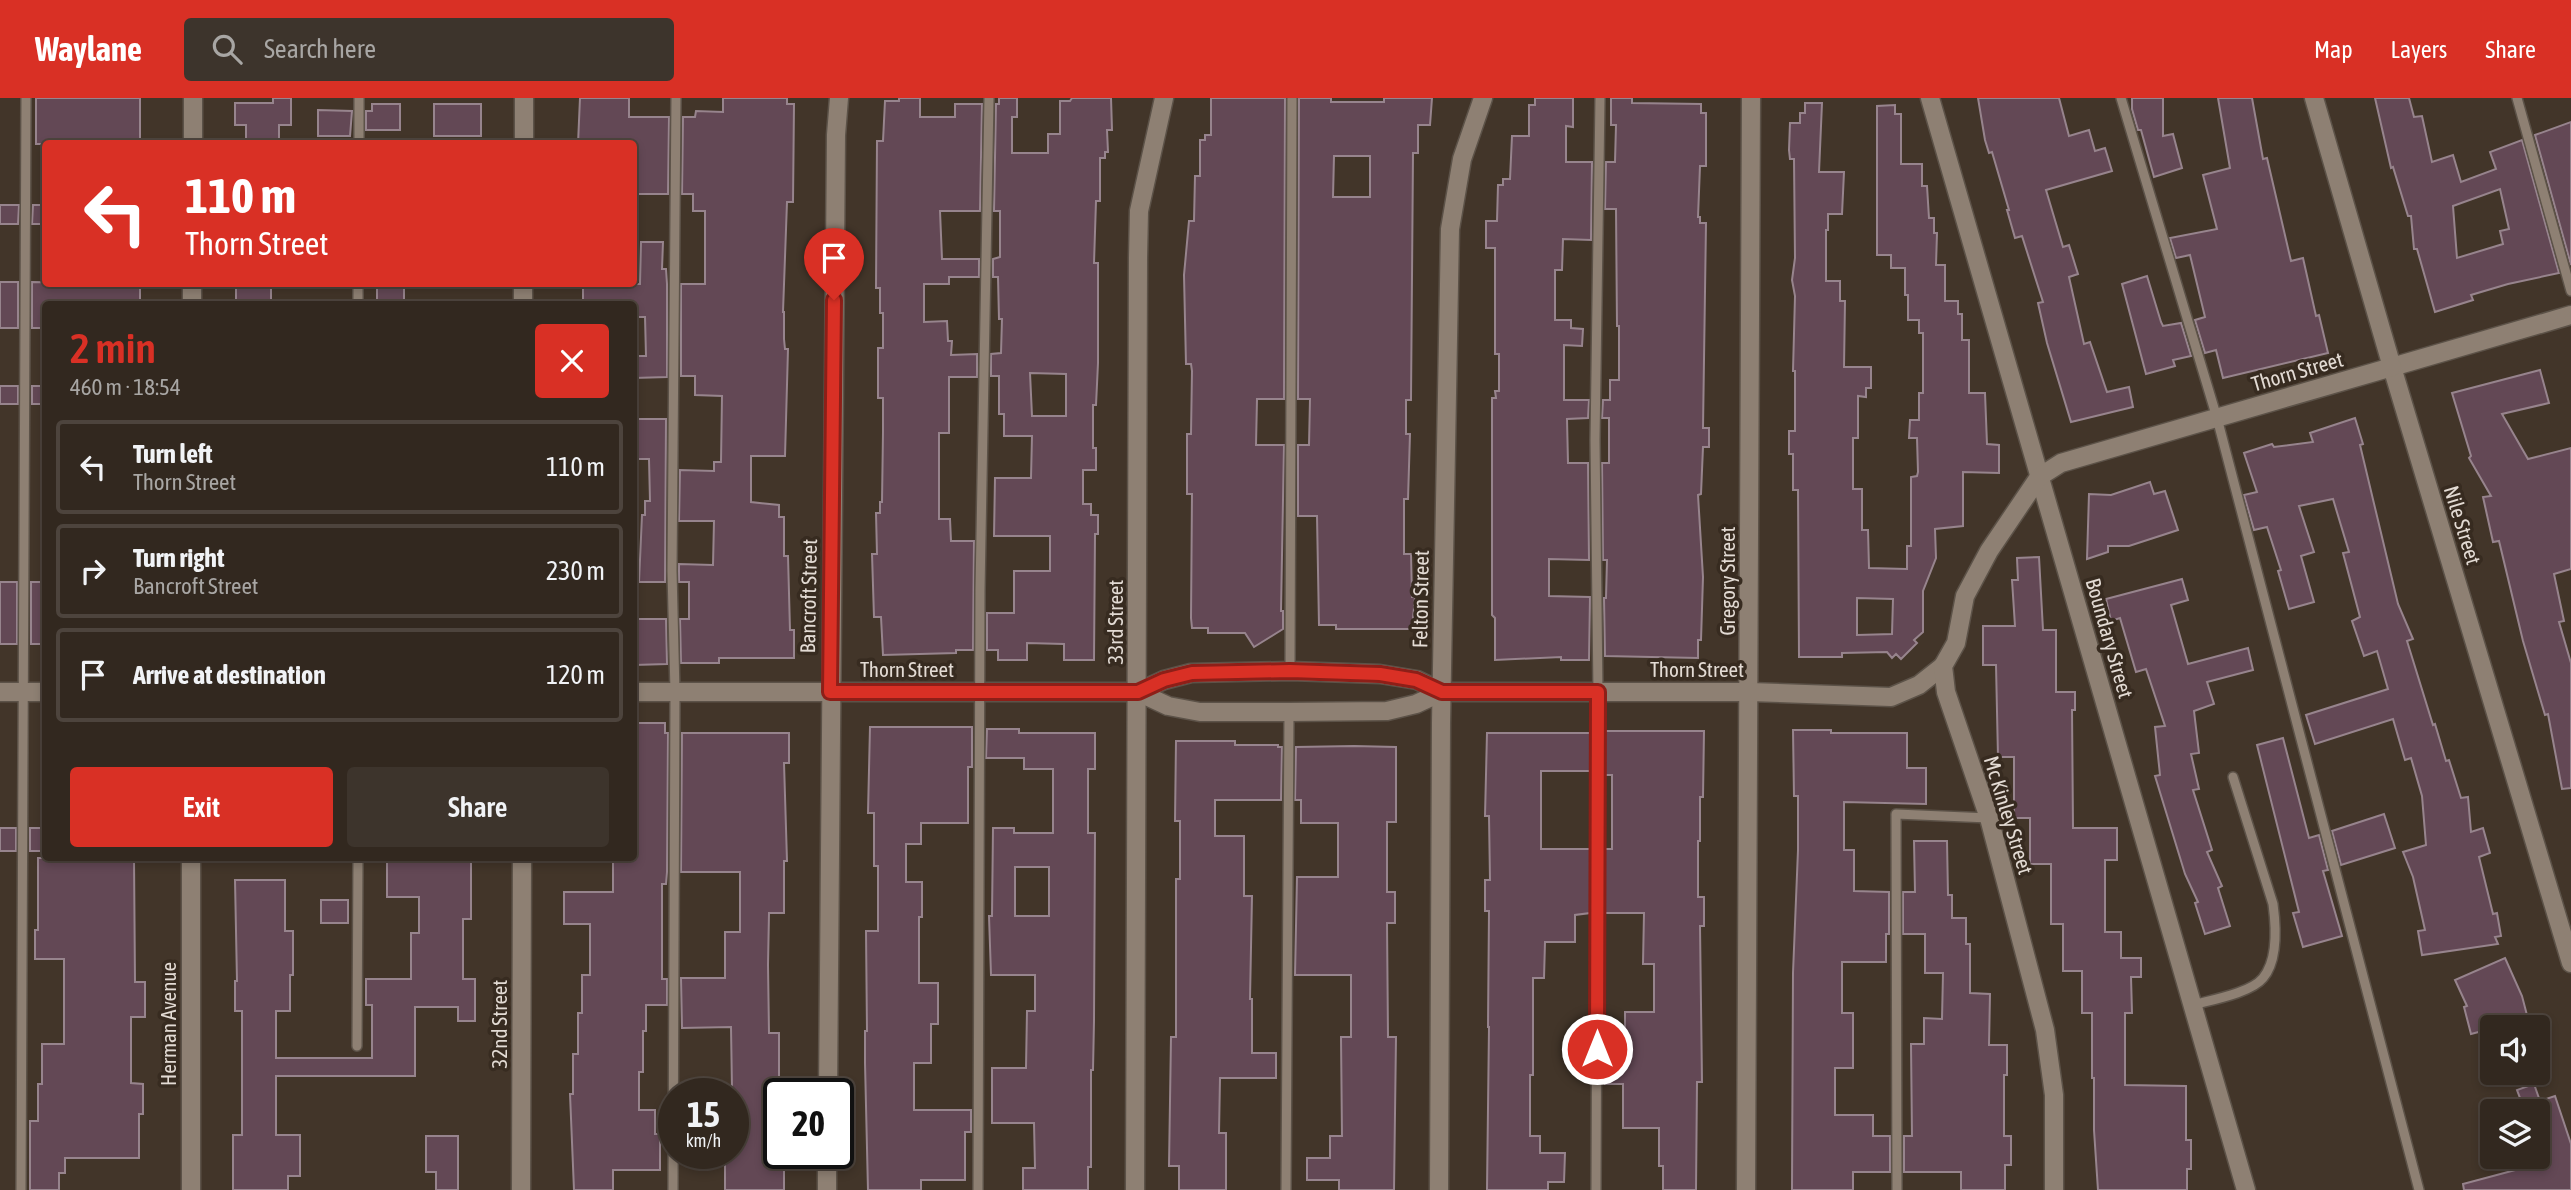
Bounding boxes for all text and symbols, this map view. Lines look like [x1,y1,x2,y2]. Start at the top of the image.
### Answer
search box [184,18,674,81]
text: Waylane [35,30,142,68]
icon: search [208,30,246,68]
text: Search here [264,34,376,64]
text: Map [2314,36,2353,63]
text: Layers [2391,36,2447,63]
text: Share [2485,36,2536,63]
text: 110 m [185,167,296,223]
icon: left [70,168,161,259]
text: Thorn Street [185,225,329,262]
pin [804,228,864,300]
icon: arrive [815,239,853,277]
text: 2 min [70,324,156,372]
button: close [535,324,609,398]
street label: Thorn Street [2248,346,2346,396]
text: 460 m · 18:54 [70,374,181,400]
text: Turn left [133,439,213,469]
icon: left [74,448,112,486]
text: 110 m [546,452,605,482]
text: Thorn Street [133,469,236,495]
street label: Nile Street [2440,483,2486,567]
street label: Gregory Street [1715,526,1739,636]
street label: Bancroft Street [795,539,821,653]
text: Turn right [133,543,224,573]
street label: Felton Street [1407,550,1433,648]
icon: right [74,552,112,590]
text: 230 m [546,556,605,586]
text: Bancroft Street [133,573,258,599]
street label: Boundary Street [2081,575,2139,701]
street label: 33rd Street [1103,580,1127,664]
icon: arrive [74,656,112,694]
street label: Thorn Street [860,657,954,681]
street label: Thorn Street [1650,657,1744,681]
text: Arrive at destination [133,660,326,690]
text: 120 m [546,660,605,690]
street label: Mc Kinley Street [1980,753,2038,877]
button: Exit [70,767,333,847]
button: Share [347,767,609,847]
street label: Herman Avenue [156,962,180,1086]
street label: 32nd Street [487,980,511,1068]
position arrow [1560,1012,1634,1086]
map controls [2480,1015,2550,1169]
button: sound [2480,1015,2550,1085]
speed limit sign: 20 [763,1078,854,1169]
text: 15 [687,1094,720,1134]
button: layers [2480,1099,2550,1169]
text: km/h [686,1130,721,1151]

